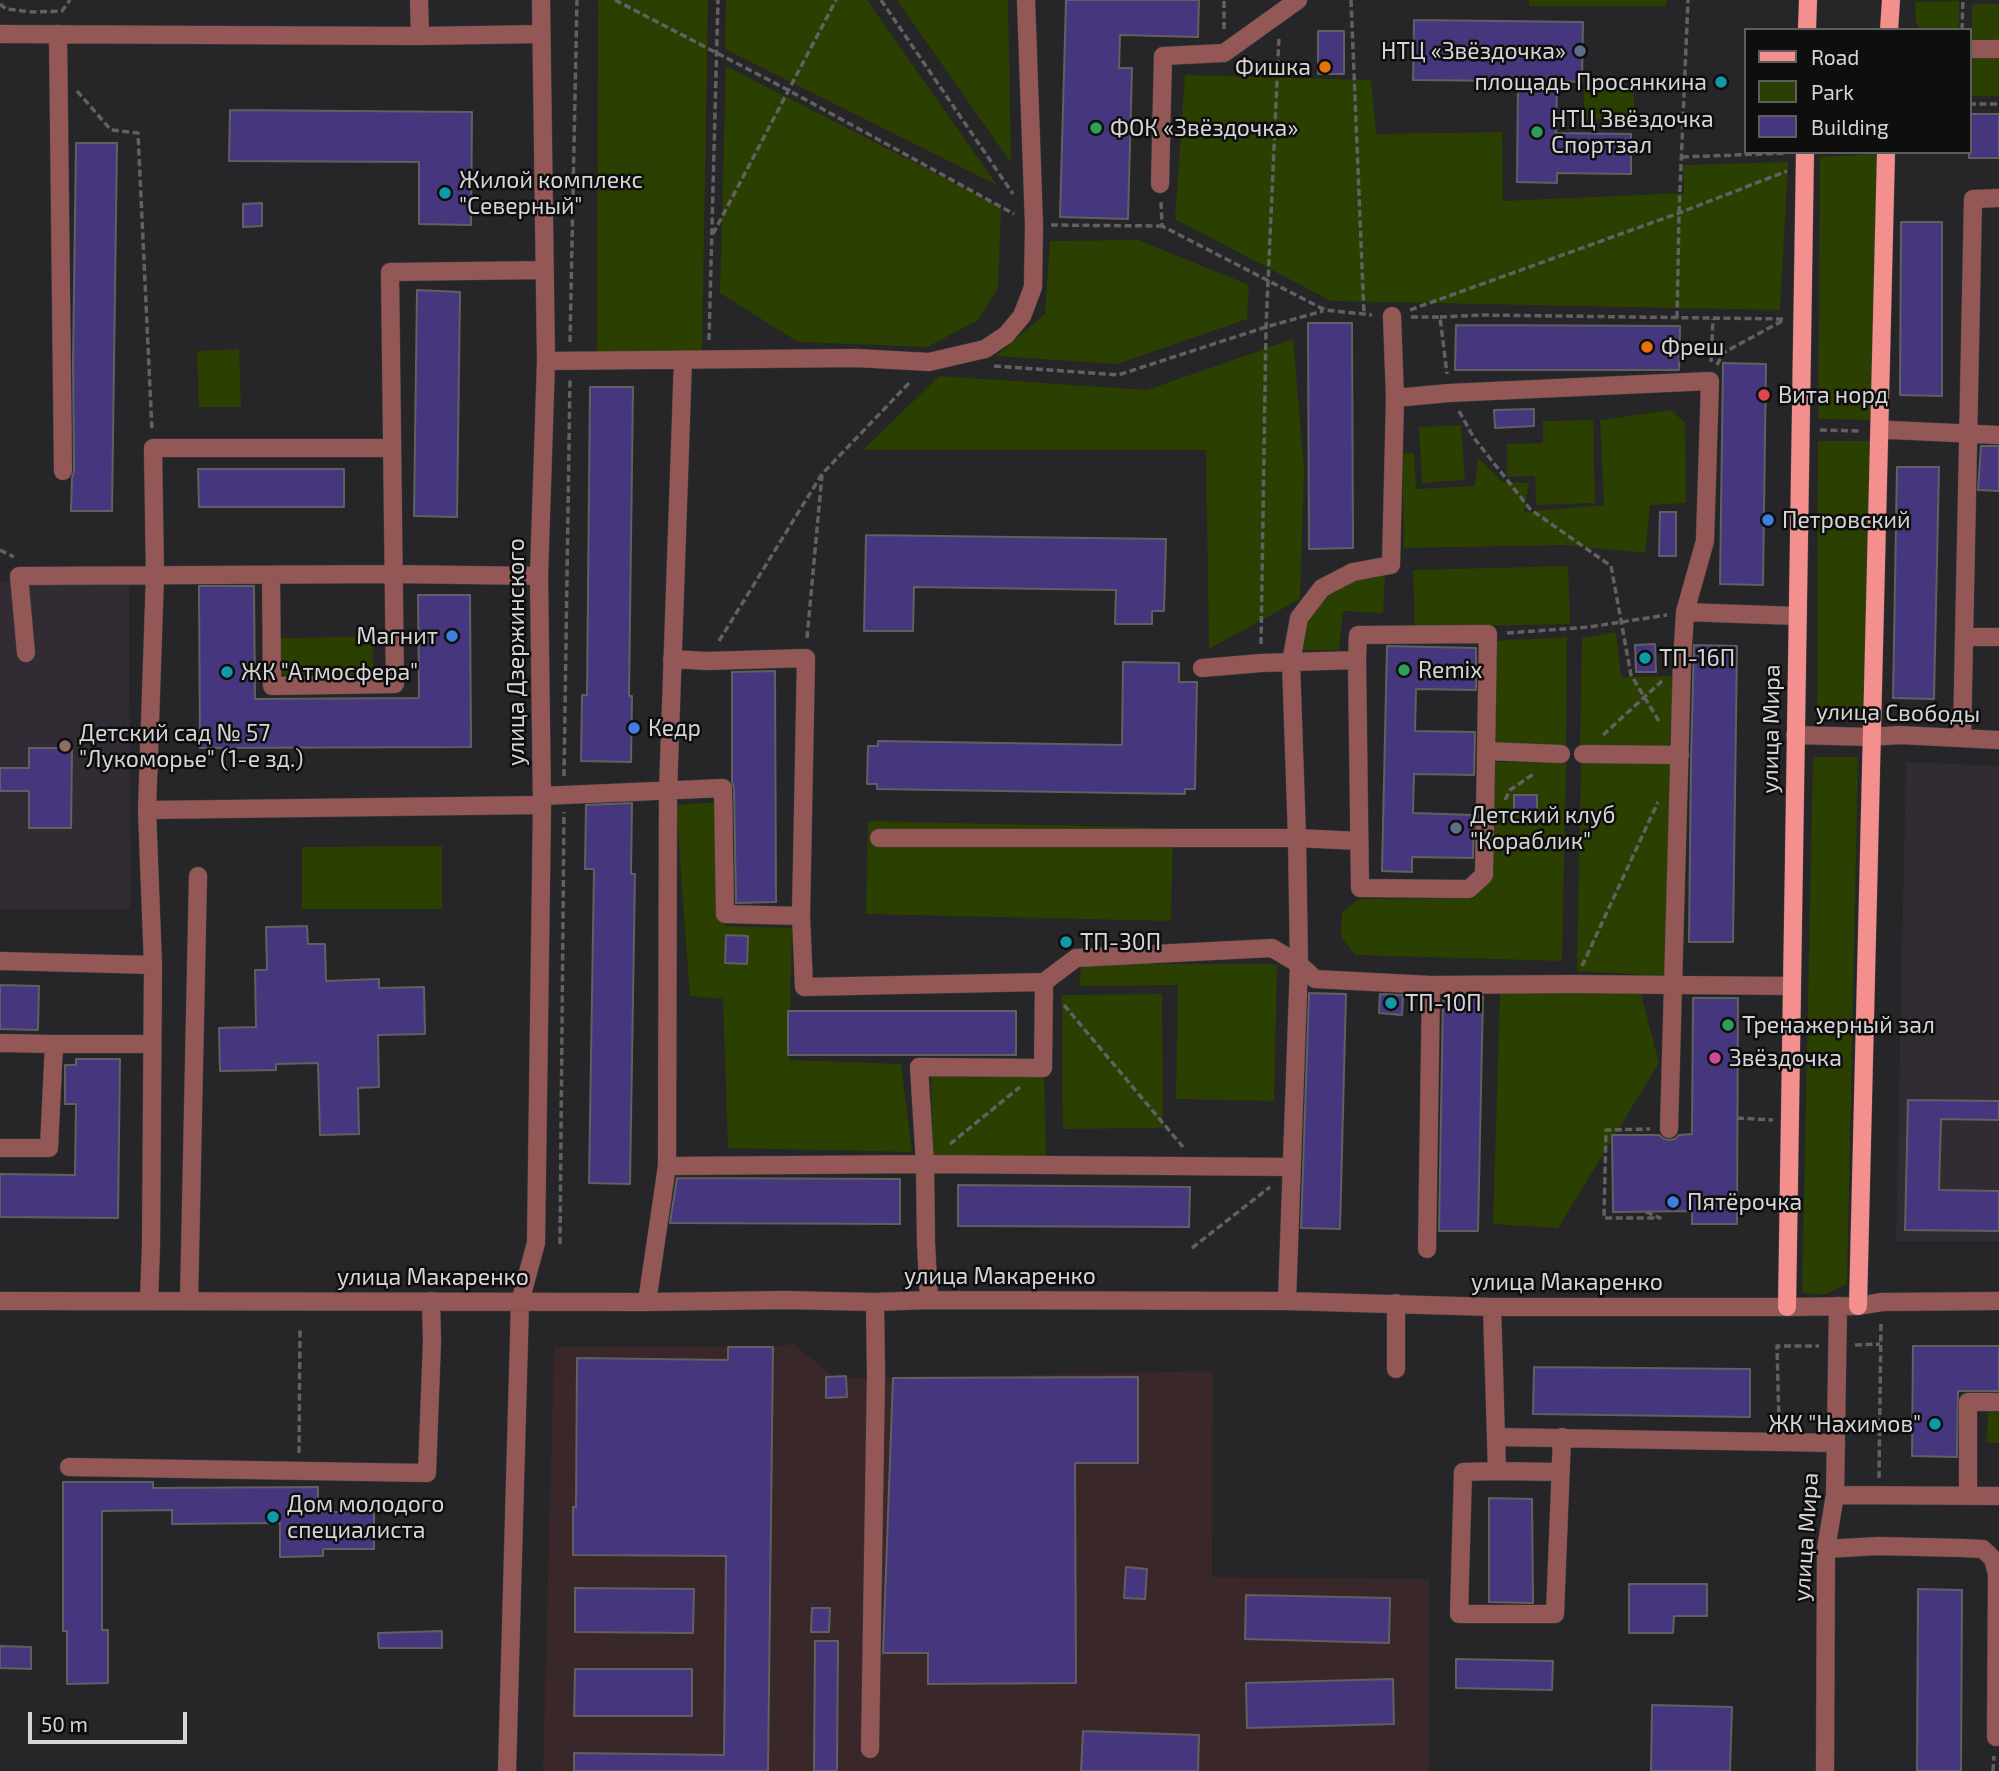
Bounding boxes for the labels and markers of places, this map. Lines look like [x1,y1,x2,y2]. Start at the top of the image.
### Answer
place label: НТЦ «Звёздочка» [1381,37,1566,65]
marker: НТЦ «Звёздочка» [1572,43,1588,59]
place label: Фишка [1235,53,1311,81]
marker: Фишка [1317,59,1333,75]
place label: площадь Просянкина [1474,68,1707,96]
marker: площадь Просянкина [1713,74,1729,90]
place label: НТЦ Звёздочка Спортзал [1551,105,1714,159]
place label: ФОК «Звёздочка» [1110,114,1298,142]
marker: ФОК «Звёздочка» [1088,120,1104,136]
marker: НТЦ Звёздочка Спортзал [1529,124,1545,140]
place label: Жилой комплекс "Северный" [459,166,643,220]
marker: Жилой комплекс "Северный" [437,185,453,201]
place label: Фреш [1661,333,1724,361]
marker: Фреш [1639,339,1655,355]
place label: Вита норд [1778,381,1888,409]
marker: Вита норд [1756,387,1772,403]
place label: Петровский [1782,506,1911,534]
marker: Петровский [1760,512,1776,528]
place label: Магнит [356,622,438,650]
marker: Магнит [444,628,460,644]
place label: ТП-16П [1659,644,1735,672]
marker: ТП-16П [1637,650,1653,666]
place label: Remix [1418,656,1482,684]
place label: ЖК "Атмосфера" [241,658,418,686]
marker: Remix [1396,662,1412,678]
marker: ЖК "Атмосфера" [219,664,235,680]
place label: Кедр [648,714,701,742]
place label: Детский сад № 57 "Лукоморье" (1-е зд.) [79,719,304,773]
marker: Кедр [626,720,642,736]
marker: Детский сад № 57 "Лукоморье" (1-е зд.) [57,738,73,754]
place label: Детский клуб "Кораблик" [1470,801,1615,855]
marker: Детский клуб "Кораблик" [1448,820,1464,836]
place label: ТП-30П [1080,928,1161,956]
marker: ТП-30П [1058,934,1074,950]
place label: ТП-10П [1405,989,1482,1017]
marker: ТП-10П [1383,995,1399,1011]
place label: Тренажерный зал [1742,1011,1935,1039]
marker: Тренажерный зал [1720,1017,1736,1033]
place label: Звёздочка [1729,1044,1842,1072]
marker: Звёздочка [1707,1050,1723,1066]
place label: Пятёрочка [1687,1188,1802,1216]
marker: Пятёрочка [1665,1194,1681,1210]
place label: ЖК "Нахимов" [1768,1410,1921,1438]
marker: ЖК "Нахимов" [1927,1416,1943,1432]
place label: Дом молодого специалиста [287,1490,444,1544]
marker: Дом молодого специалиста [265,1509,281,1525]

